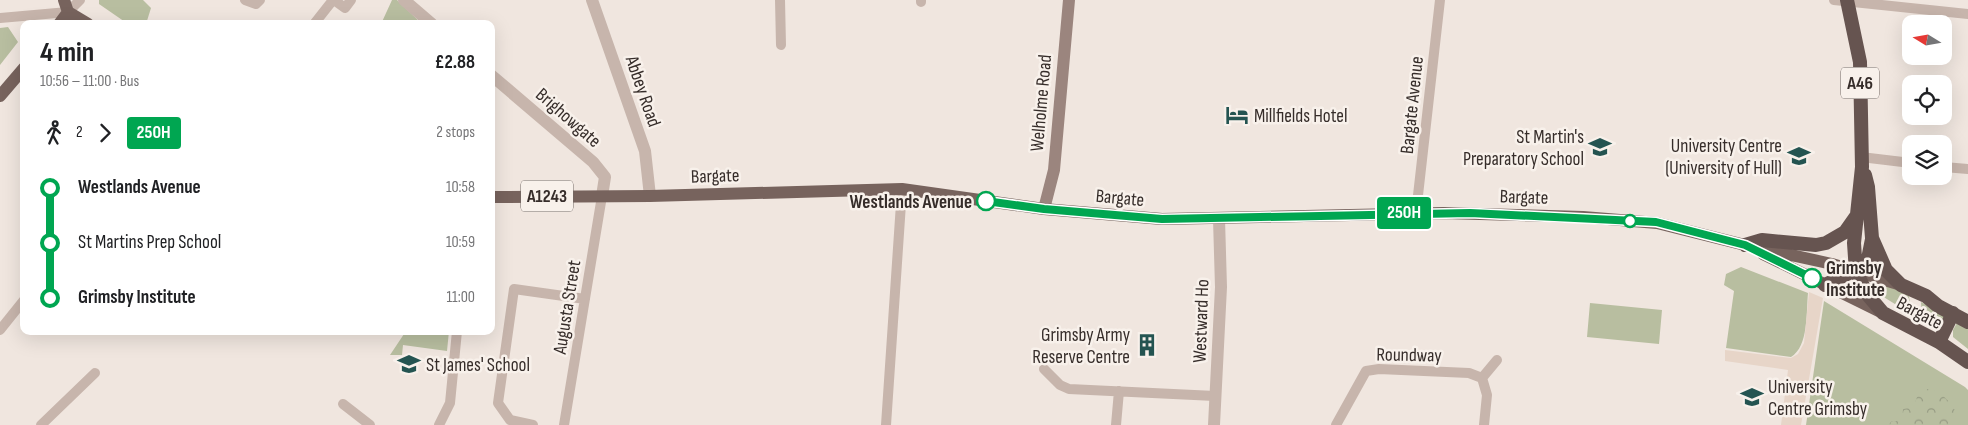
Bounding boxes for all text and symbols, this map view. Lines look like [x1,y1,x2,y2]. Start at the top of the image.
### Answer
north arrow [1902,15,1952,65]
map controls [1902,15,1952,185]
text: 4 min [40,36,94,69]
text: £2.88 [435,51,475,74]
street label: Abbey Road [619,52,665,130]
street label: Welholme Road [1026,54,1057,153]
street label: Bargate Avenue [1396,55,1429,155]
road number: A46 [1841,68,1879,99]
text: 10:56 – 11:00 · Bus [40,72,139,91]
button: locate [1902,75,1952,125]
street label: Brighowgate [531,83,605,153]
hotel icon: Millfields Hotel [1224,102,1250,128]
place label: Millfields Hotel [1254,105,1347,128]
icon: walk [40,119,68,147]
icon: forward [91,119,119,147]
text: 250H [137,122,171,143]
text: 2 [76,123,83,142]
text: 2 stops [436,123,475,142]
place label: St Martin's Preparatory School [1463,126,1584,171]
school or university icon: St Martin's Preparatory School [1587,134,1613,160]
place label: University Centre (University of Hull) [1665,135,1782,180]
button: layers [1902,135,1952,185]
school or university icon: University Centre (University of Hull) [1786,143,1812,169]
street label: Bargate [690,164,740,189]
text: Westlands Avenue [78,176,201,199]
text: 10:58 [446,178,475,197]
road number: A1243 [521,180,573,212]
street label: Bargate [1095,185,1145,212]
street label: Bargate [1499,185,1549,210]
place label: Westlands Avenue [849,191,972,214]
marker: Westlands Avenue [976,191,996,211]
line badge: 250H [1369,197,1439,229]
text: 250H [1387,202,1421,223]
unlabelled marker [1623,214,1637,228]
text: St Martins Prep School [78,231,221,254]
text: 10:59 [446,233,475,252]
place label: Grimsby Institute [1826,257,1885,302]
street label: Augusta Street [549,259,586,357]
marker: Grimsby Institute [1802,268,1822,288]
street label: Westward Ho [1189,279,1214,363]
text: Grimsby Institute [78,286,196,309]
text: 11:00 [447,288,475,307]
street label: Bargate [1892,292,1946,335]
place label: Grimsby Army Reserve Centre [1032,324,1131,369]
building icon: Grimsby Army Reserve Centre [1134,332,1160,358]
street label: Roundway [1376,343,1443,368]
school or university icon: St James' School [396,351,422,377]
place label: St James' School [426,354,530,377]
place label: University Centre Grimsby [1768,376,1868,421]
school or university icon: University Centre Grimsby [1739,384,1765,410]

